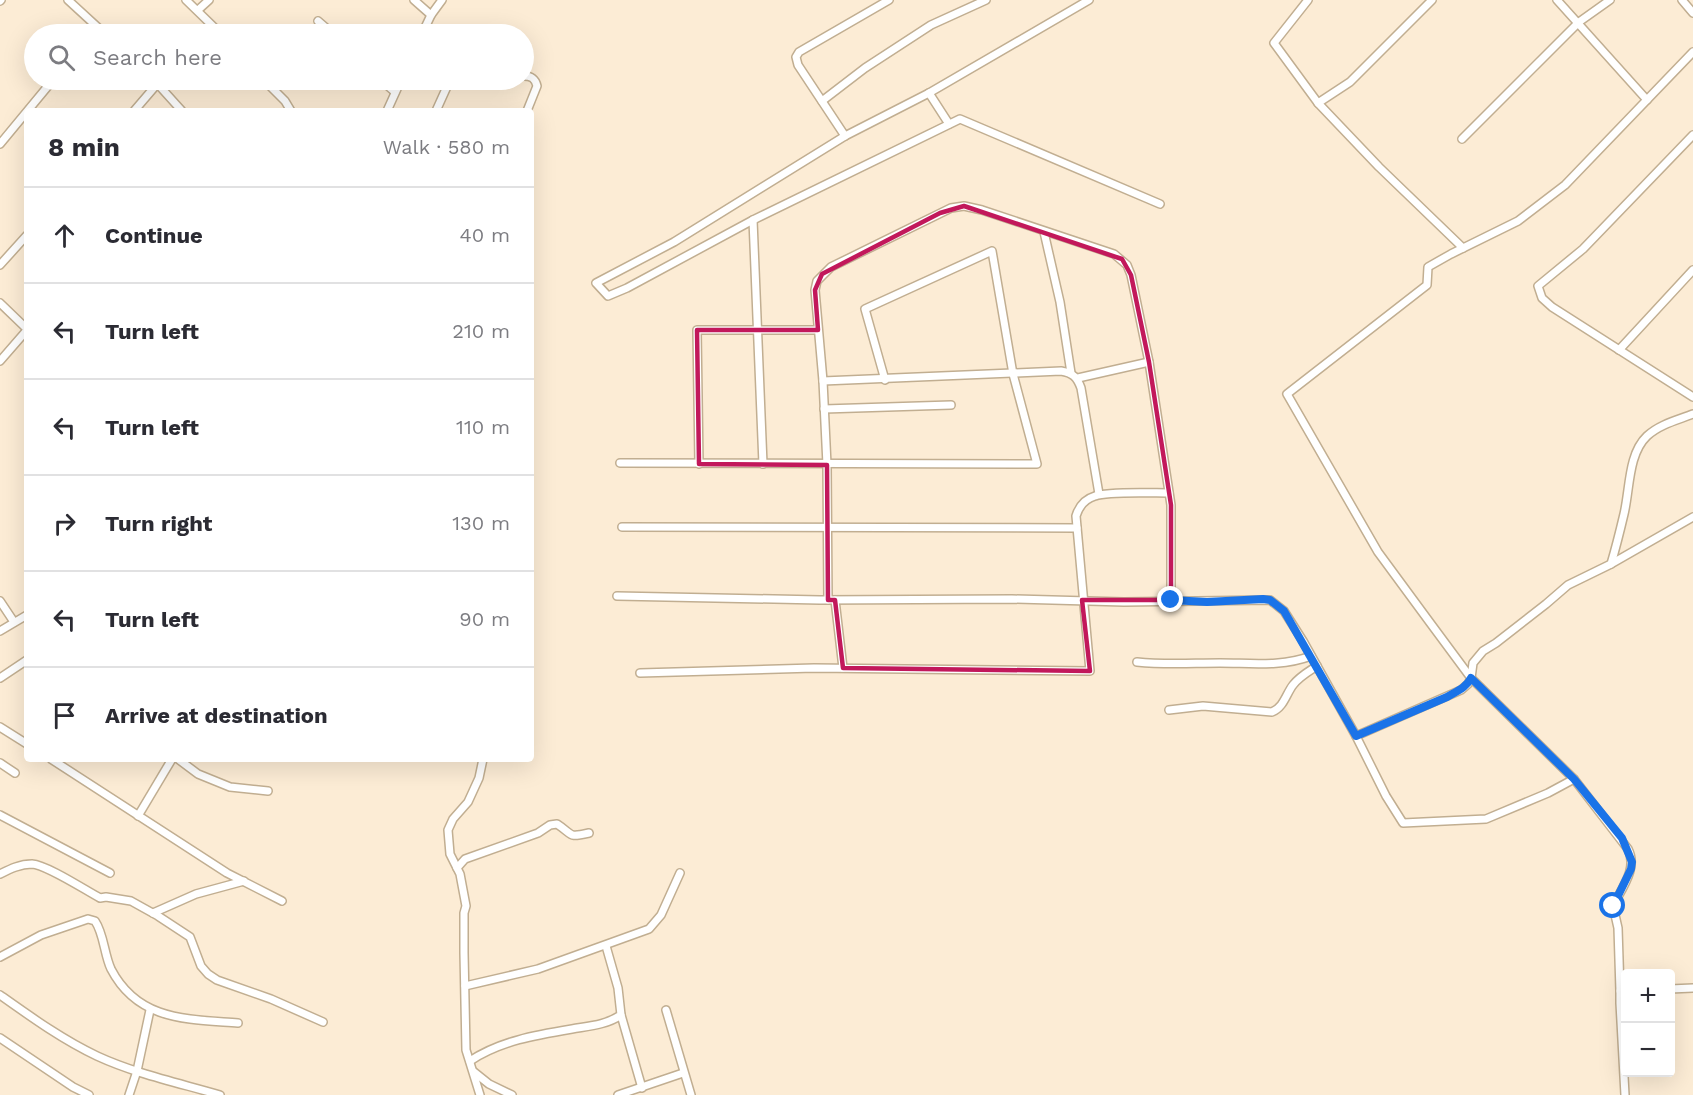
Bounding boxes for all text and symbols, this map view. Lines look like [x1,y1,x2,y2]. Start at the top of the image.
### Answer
search box [24,24,534,90]
icon: search [45,41,78,74]
text: Search here [93,45,222,70]
text: 8 min [48,132,120,162]
text: Walk · 580 m [383,135,510,159]
icon: ahead [48,219,81,252]
text: Continue [105,223,203,248]
text: 40 m [459,223,510,247]
icon: left [48,315,81,348]
text: Turn left [105,319,199,344]
text: 210 m [452,319,510,343]
icon: left [48,411,81,444]
text: Turn left [105,415,199,440]
text: 110 m [456,415,510,439]
icon: right [48,507,81,540]
text: Turn right [105,511,212,536]
text: 130 m [452,511,510,535]
route end [1157,586,1183,612]
icon: left [48,603,81,636]
text: Turn left [105,607,199,632]
text: 90 m [459,607,510,631]
icon: arrive [48,699,81,732]
text: Arrive at destination [105,703,328,728]
route start [1599,892,1625,918]
map controls [1621,969,1675,1077]
button: + [1621,969,1675,1023]
button: − [1621,1023,1675,1077]

